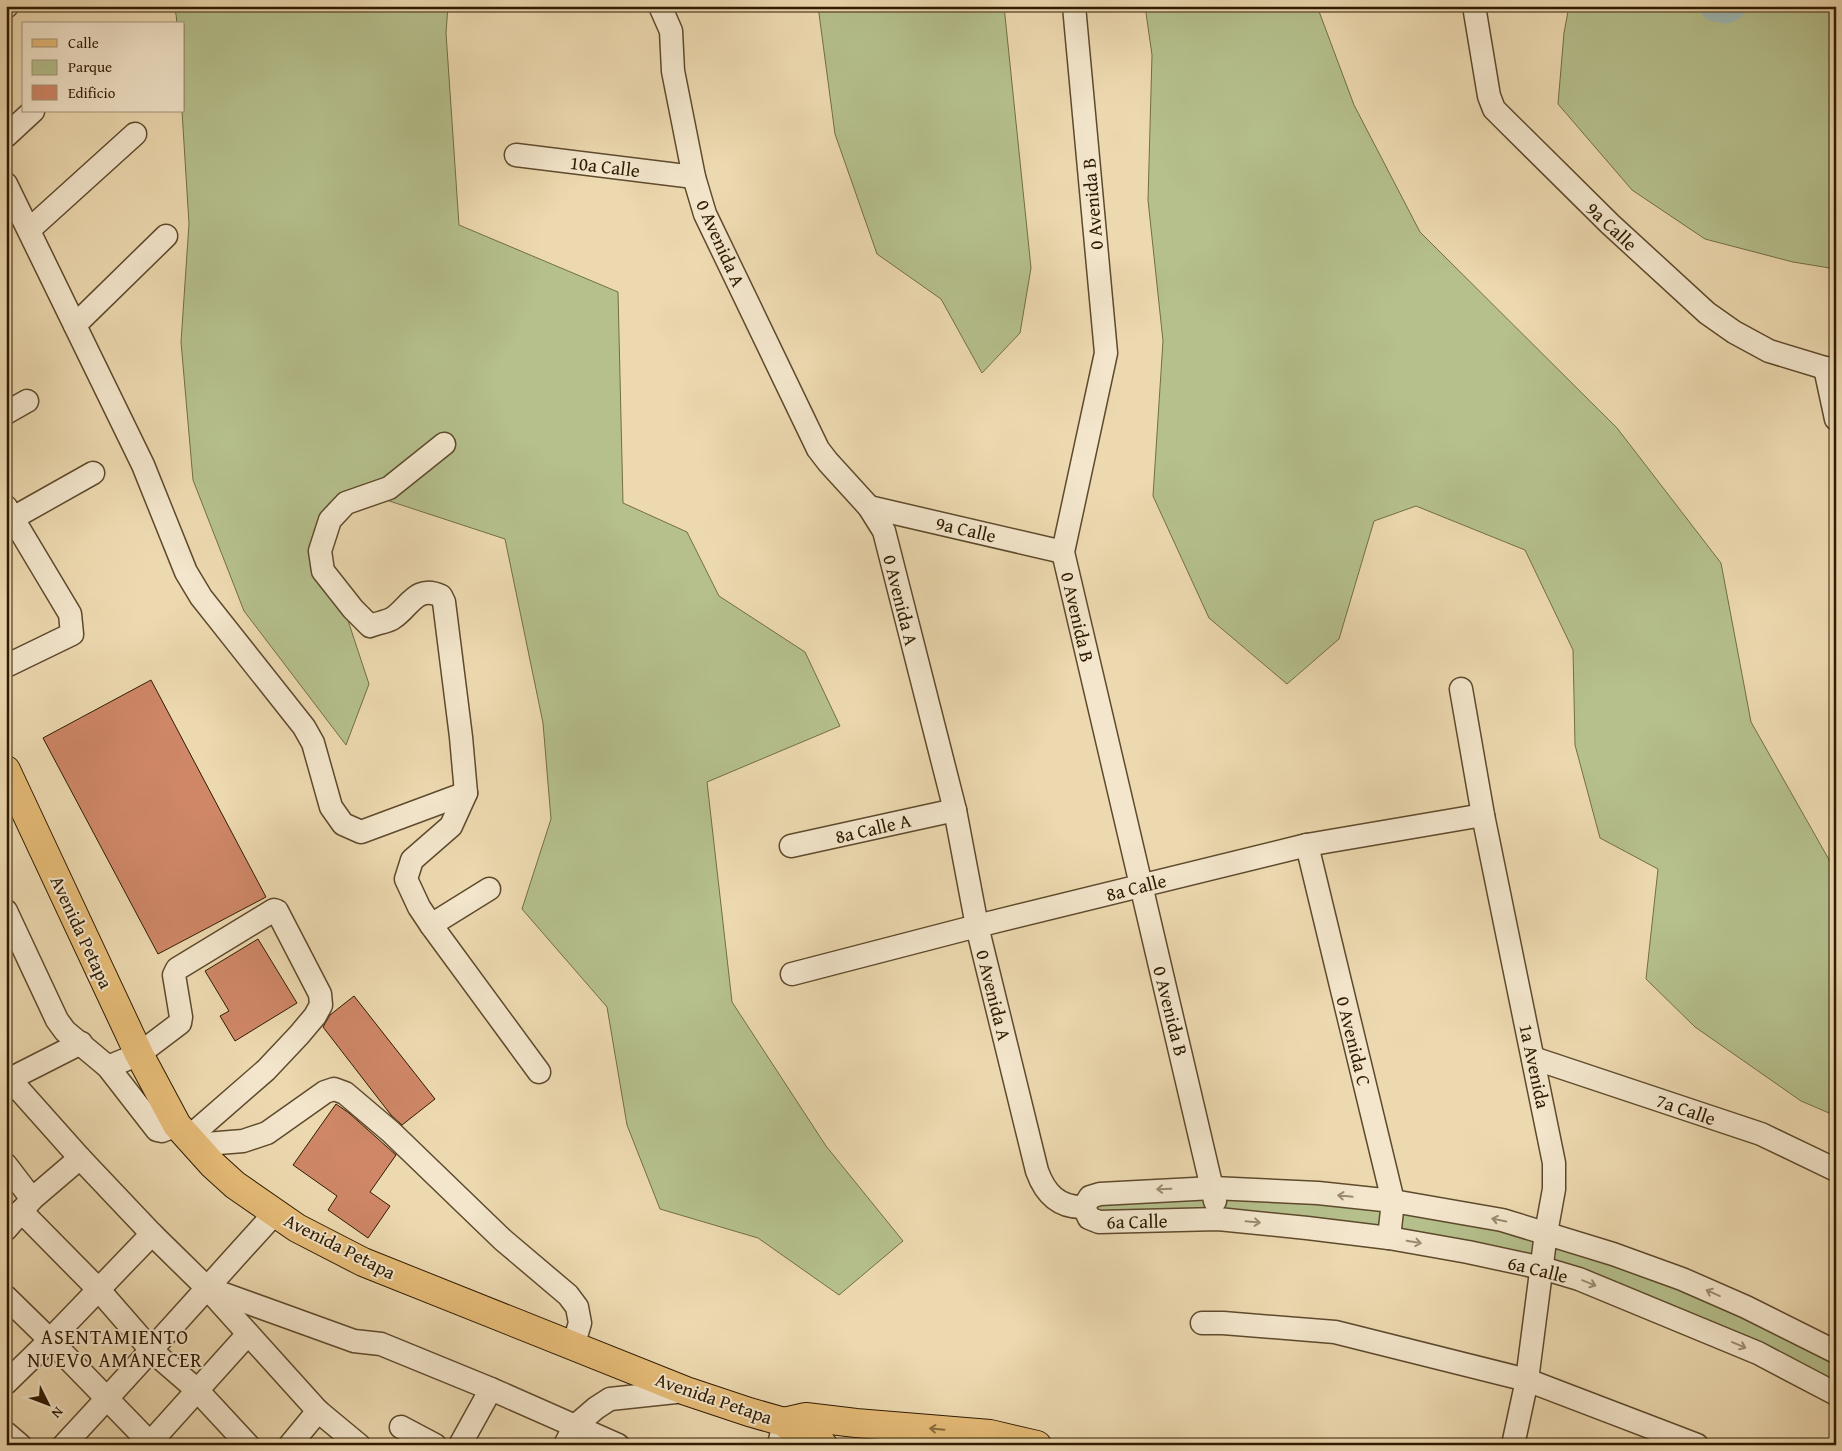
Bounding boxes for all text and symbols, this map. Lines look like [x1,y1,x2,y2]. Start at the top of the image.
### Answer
legend [22,22,185,112]
text: Calle [68,32,99,53]
text: Parque [68,56,112,77]
text: Edificio [68,82,116,103]
street label: 10a Calle [568,148,642,184]
street label: 0 Avenida B [1074,157,1110,251]
street label: 0 Avenida A [689,195,753,291]
street label: 9a Calle [1580,195,1644,257]
street label: 9a Calle [933,508,999,550]
street label: 0 Avenida A [876,552,926,649]
street label: 0 Avenida B [1054,569,1102,665]
street label: 8a Calle A [832,806,914,850]
street label: 8a Calle [1103,866,1169,908]
street label: Avenida Petapa [44,871,120,993]
street label: 0 Avenida A [969,947,1019,1044]
street label: 0 Avenida B [1146,963,1196,1059]
street label: 0 Avenida C [1329,993,1379,1089]
street label: 1a Avenida [1512,1021,1558,1111]
street label: 7a Calle [1653,1086,1720,1132]
one-way arrow [1157,1185,1173,1194]
one-way arrow [1337,1191,1353,1201]
street label: Avenida Petapa [279,1206,401,1286]
street label: 6a Calle [1106,1206,1168,1236]
one-way arrow [1492,1215,1508,1224]
one-way arrow [1245,1218,1261,1227]
one-way arrow [1406,1238,1422,1248]
street label: 6a Calle [1505,1248,1571,1290]
one-way arrow [1581,1279,1596,1288]
one-way arrow [1706,1287,1721,1297]
district label: ASENTAMIENTO NUEVO AMANECER [27,1322,203,1374]
one-way arrow [1731,1341,1746,1350]
street label: Avenida Petapa [652,1365,776,1431]
north arrow [22,1378,72,1428]
text: N [47,1403,68,1423]
one-way arrow [929,1424,945,1434]

